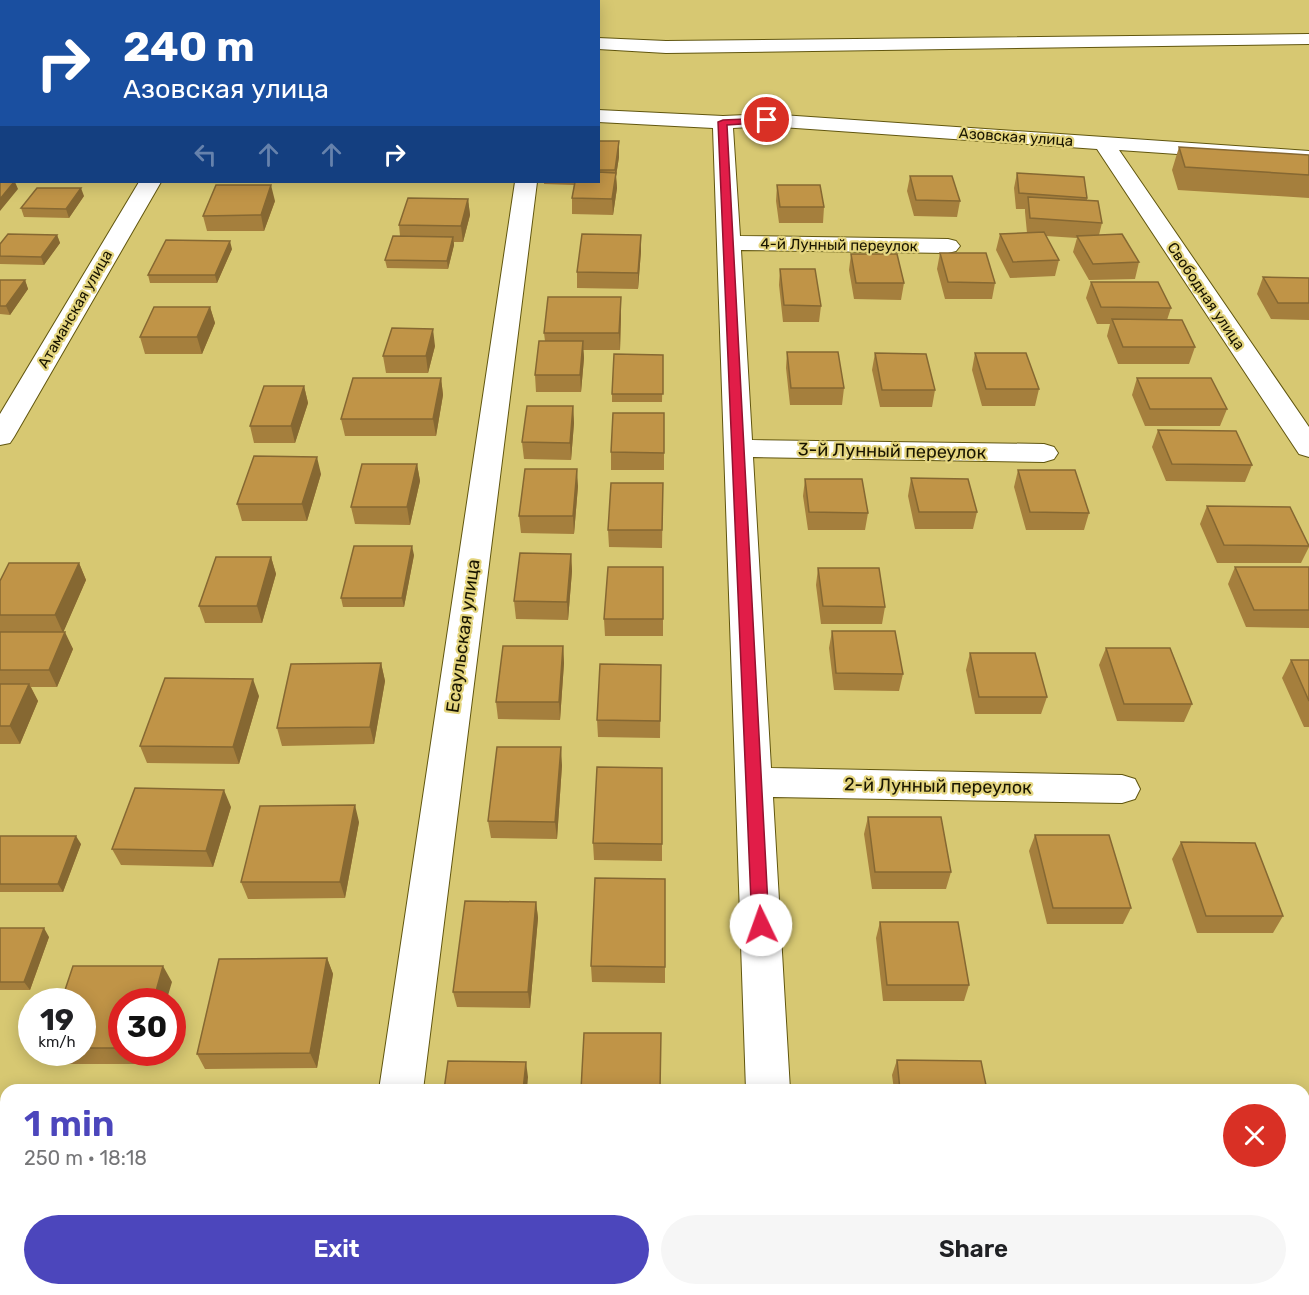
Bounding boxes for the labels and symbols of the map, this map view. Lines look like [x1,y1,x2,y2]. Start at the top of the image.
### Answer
pin [741,94,792,145]
street label: Азовская улица [958,124,1074,150]
street label: 4-й Лунный переулок [760,235,918,255]
street label: Свободная улица [1163,239,1249,353]
street label: Атаманская улица [34,247,116,371]
street label: 3-й Лунный переулок [798,438,987,464]
street label: Есаульская улица [441,558,485,714]
street label: 2-й Лунный переулок [844,773,1032,799]
position arrow [729,893,793,957]
speed limit sign: 30 [108,988,186,1066]

